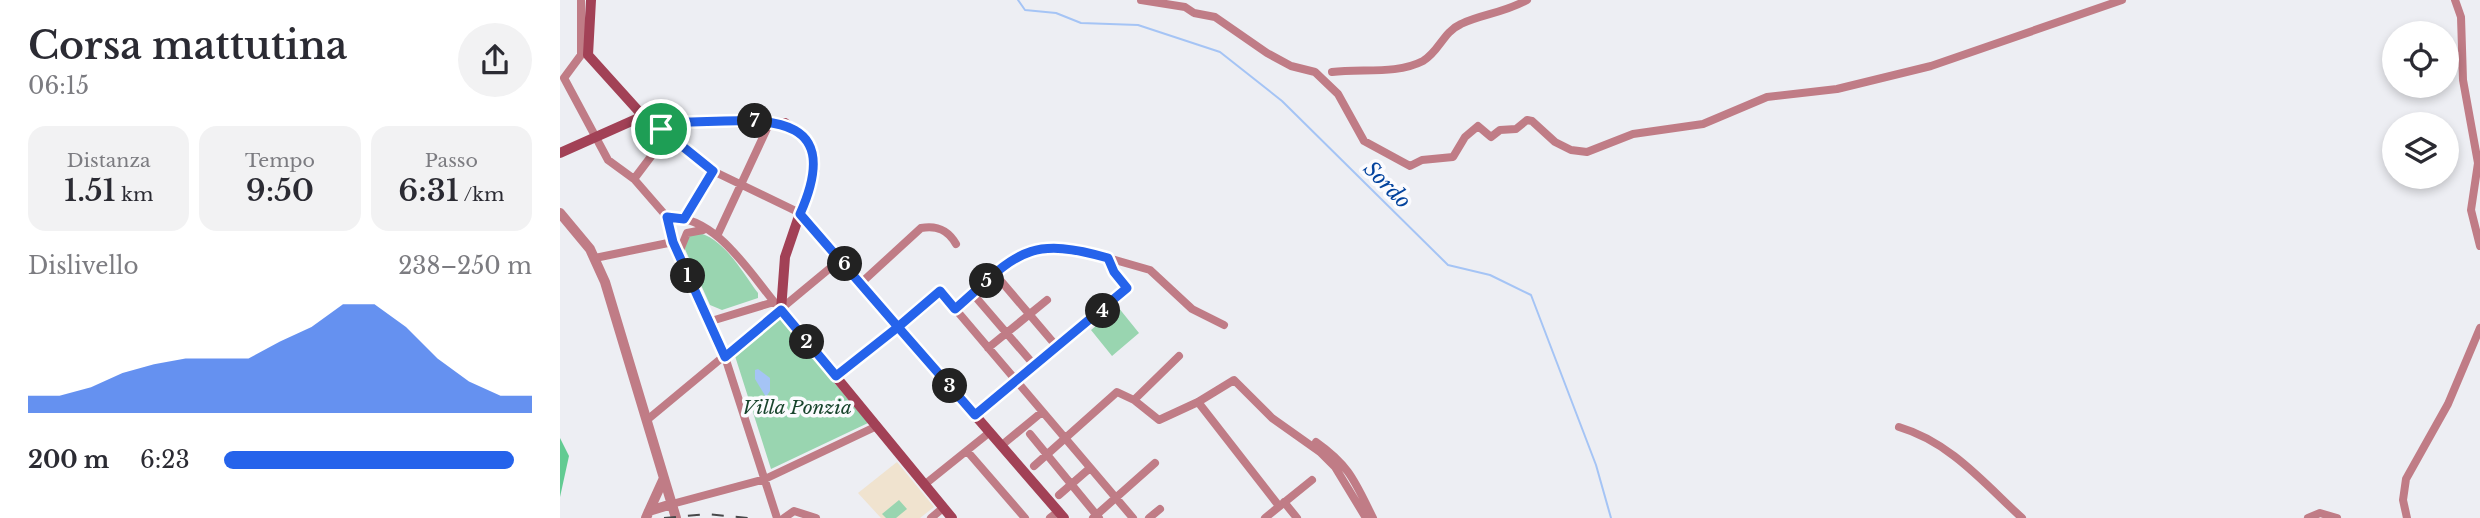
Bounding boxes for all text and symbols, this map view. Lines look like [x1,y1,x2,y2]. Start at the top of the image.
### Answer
map controls [2382,21,2459,189]
button: locate [2382,21,2459,98]
text: Corsa mattutina [28,22,347,69]
button: share [458,23,532,97]
text: 06:15 [28,72,89,100]
pin [631,99,691,159]
pin: 7 [738,104,772,138]
text: 7 [750,109,759,132]
icon: arrive [642,110,680,148]
button: layers [2382,112,2459,189]
text: Distanza [67,149,151,172]
text: Tempo [245,149,315,172]
text: Passo [425,149,478,172]
water label: Sordo [1358,156,1416,214]
text: 1.51 [64,172,116,209]
text: 9:50 [246,172,314,209]
text: 6:31 [398,172,459,209]
text: km [116,183,153,206]
text: /km [459,183,504,206]
pin: 6 [828,246,862,282]
text: Dislivello [28,252,139,280]
text: 238–250 m [398,252,532,280]
text: 6 [838,252,851,275]
pin: 1 [670,258,706,294]
text: 1 [683,264,692,287]
pin: 5 [970,264,1004,298]
text: 5 [981,269,992,292]
pin: 4 [1086,294,1120,328]
text: 4 [1096,299,1109,322]
pin: 2 [790,324,824,360]
text: 2 [800,330,813,353]
pin: 3 [932,368,968,404]
text: 3 [943,374,956,397]
park label: Villa Ponzia [742,396,852,419]
text: 200 m [28,446,109,474]
text: 6:23 [140,446,190,474]

